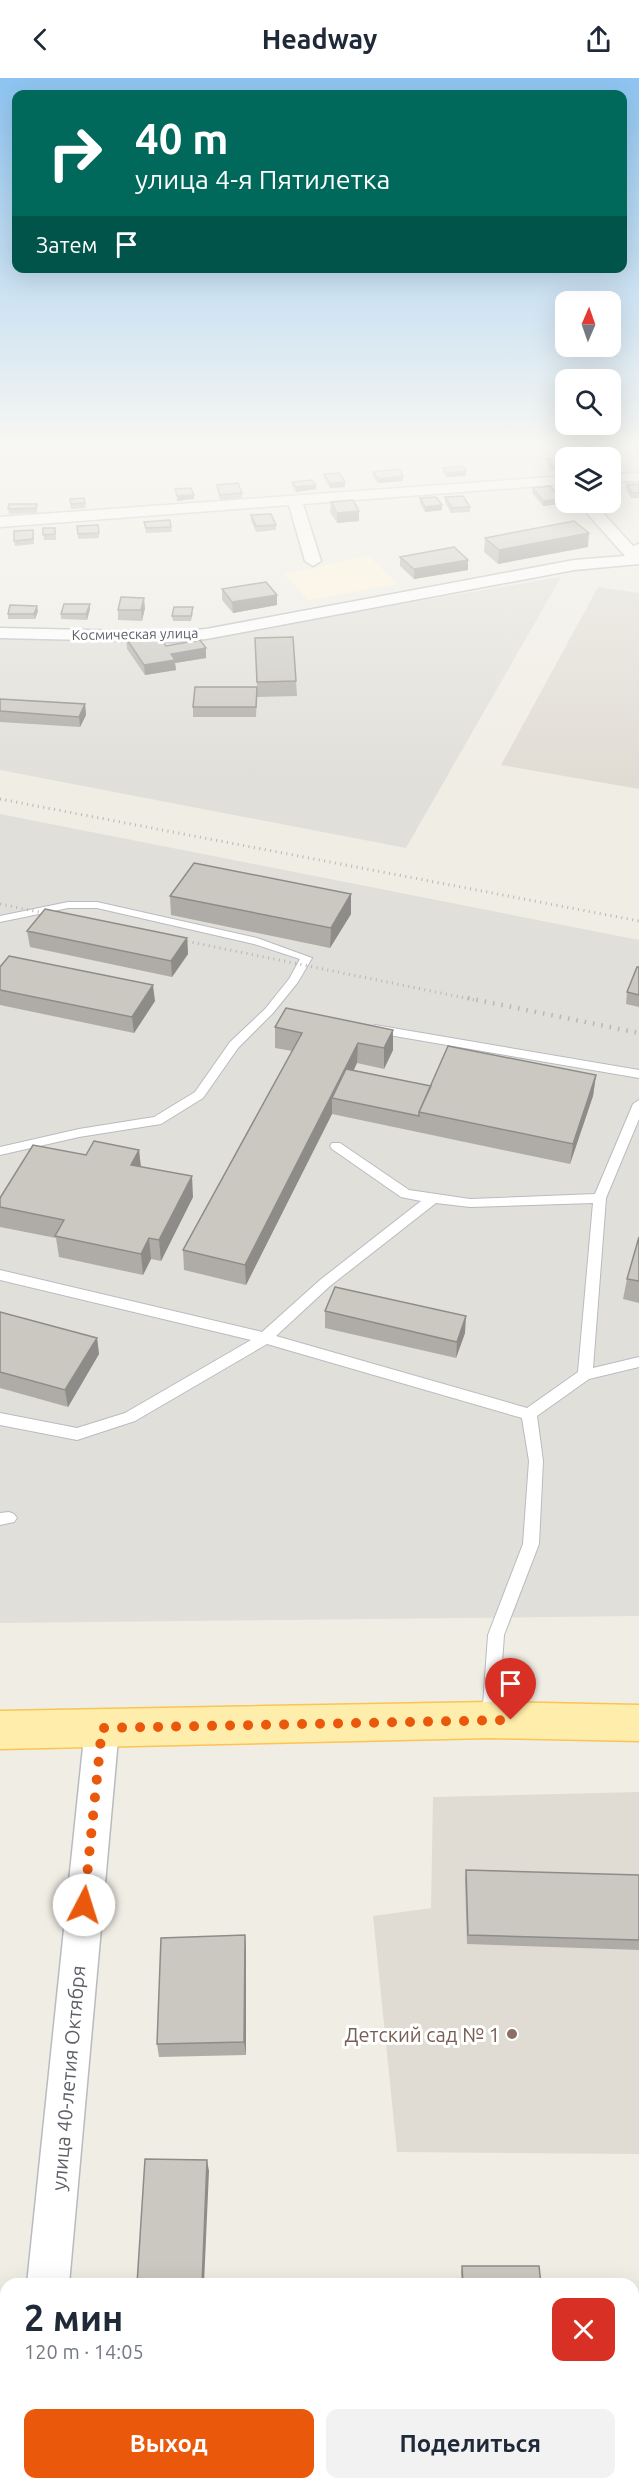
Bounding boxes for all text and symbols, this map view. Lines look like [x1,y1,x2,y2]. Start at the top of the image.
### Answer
icon: back [24,23,57,56]
icon: share [582,23,615,56]
text: Headway [262,24,377,54]
icon: right [36,114,114,192]
text: 40 m [135,115,229,162]
text: улица 4-я Пятилетка [135,164,390,194]
icon: arrive [110,228,143,261]
text: Затем [36,232,98,257]
north arrow [555,291,621,357]
map controls [555,291,621,513]
button: search [555,369,621,435]
button: layers [555,447,621,513]
street label: Космическая улица [72,625,198,643]
pin [485,1658,536,1720]
icon: arrive [494,1667,527,1700]
position arrow [52,1873,116,1937]
street label: улица 40-летия Октября [47,1964,89,2192]
place label: Детский сад № 1 [345,2023,500,2046]
marker: Детский сад № 1 [505,2027,519,2041]
text: 2 мин [24,2297,123,2338]
button: close [552,2298,615,2361]
text: 120 m · 14:05 [24,2340,144,2363]
button: Выход [24,2409,314,2478]
button: Поделиться [326,2409,615,2478]

